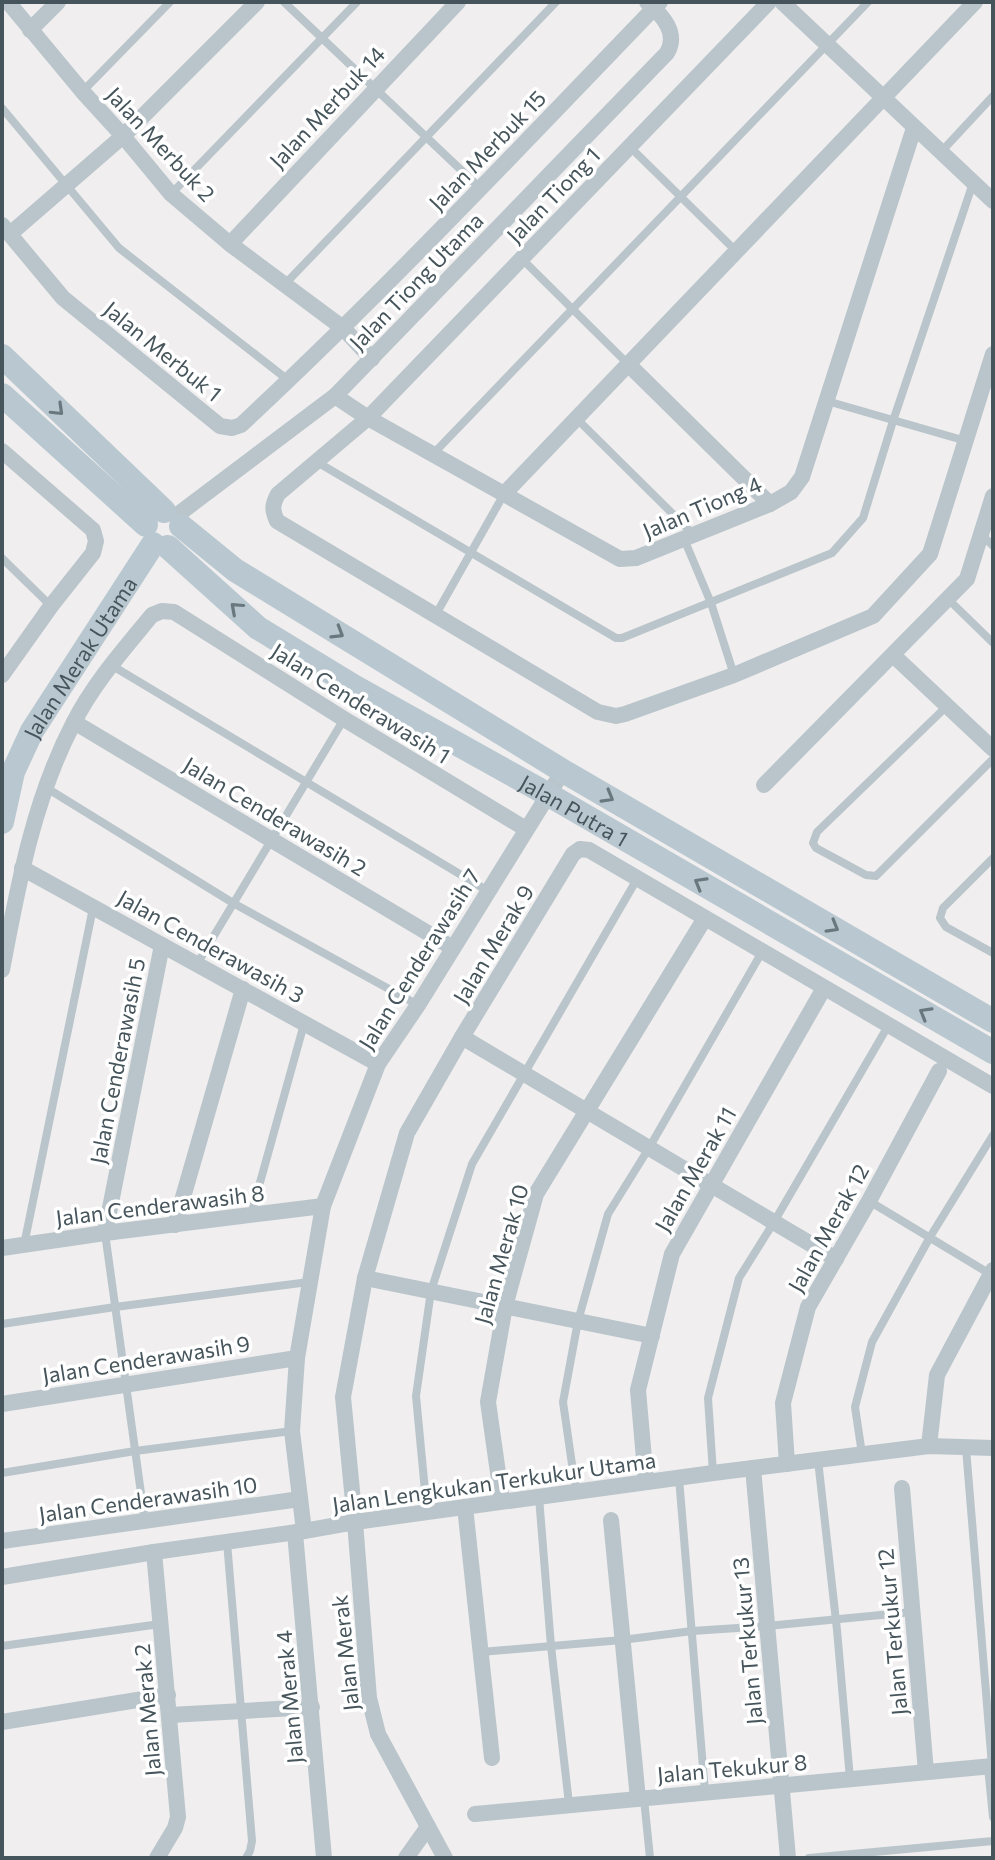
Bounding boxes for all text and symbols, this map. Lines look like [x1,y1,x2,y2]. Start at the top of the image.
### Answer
street label: Jalan Merbuk 14 [263,40,391,174]
street label: Jalan Merbuk 2 [101,81,221,207]
street label: Jalan Merbuk 15 [423,84,551,216]
street label: Jalan Tiong 1 [501,141,605,249]
street label: Jalan Tiong Utama [344,207,488,355]
street label: Jalan Merbuk 1 [99,295,227,407]
one-way arrow [49,401,63,415]
street label: Jalan Tiong 4 [638,470,766,544]
street label: Jalan Merak Utama [17,571,142,743]
one-way arrow [231,604,246,618]
one-way arrow [329,623,344,639]
street label: Jalan Cenderawasih 1 [266,637,456,769]
street label: Jalan Cenderawasih 2 [179,751,371,881]
street label: Jalan Putra 1 [515,768,633,852]
one-way arrow [599,787,614,803]
street label: Jalan Cenderawasih 7 [352,864,486,1054]
one-way arrow [695,877,709,893]
street label: Jalan Merak 9 [447,880,539,1008]
street label: Jalan Cenderawasih 3 [113,883,309,1009]
one-way arrow [824,917,839,933]
street label: Jalan Cenderawasih 5 [84,956,150,1166]
one-way arrow [920,1007,934,1023]
street label: Jalan Merak 11 [648,1102,742,1236]
street label: Jalan Merak 12 [782,1159,874,1297]
street label: Jalan Cenderawasih 8 [54,1179,266,1231]
street label: Jalan Merak 10 [468,1181,534,1327]
street label: Jalan Cenderawasih 9 [40,1329,252,1389]
street label: Jalan Lengkukan Terkukur Utama [330,1446,658,1518]
street label: Jalan Cenderawasih 10 [37,1470,259,1528]
street label: Jalan Terkukur 12 [871,1547,913,1717]
street label: Jalan Terkukur 13 [726,1556,768,1726]
street label: Jalan Merak [325,1594,365,1712]
street label: Jalan Merak 4 [270,1629,308,1765]
street label: Jalan Merak 2 [128,1643,166,1777]
street label: Jalan Tekukur 8 [656,1748,808,1788]

